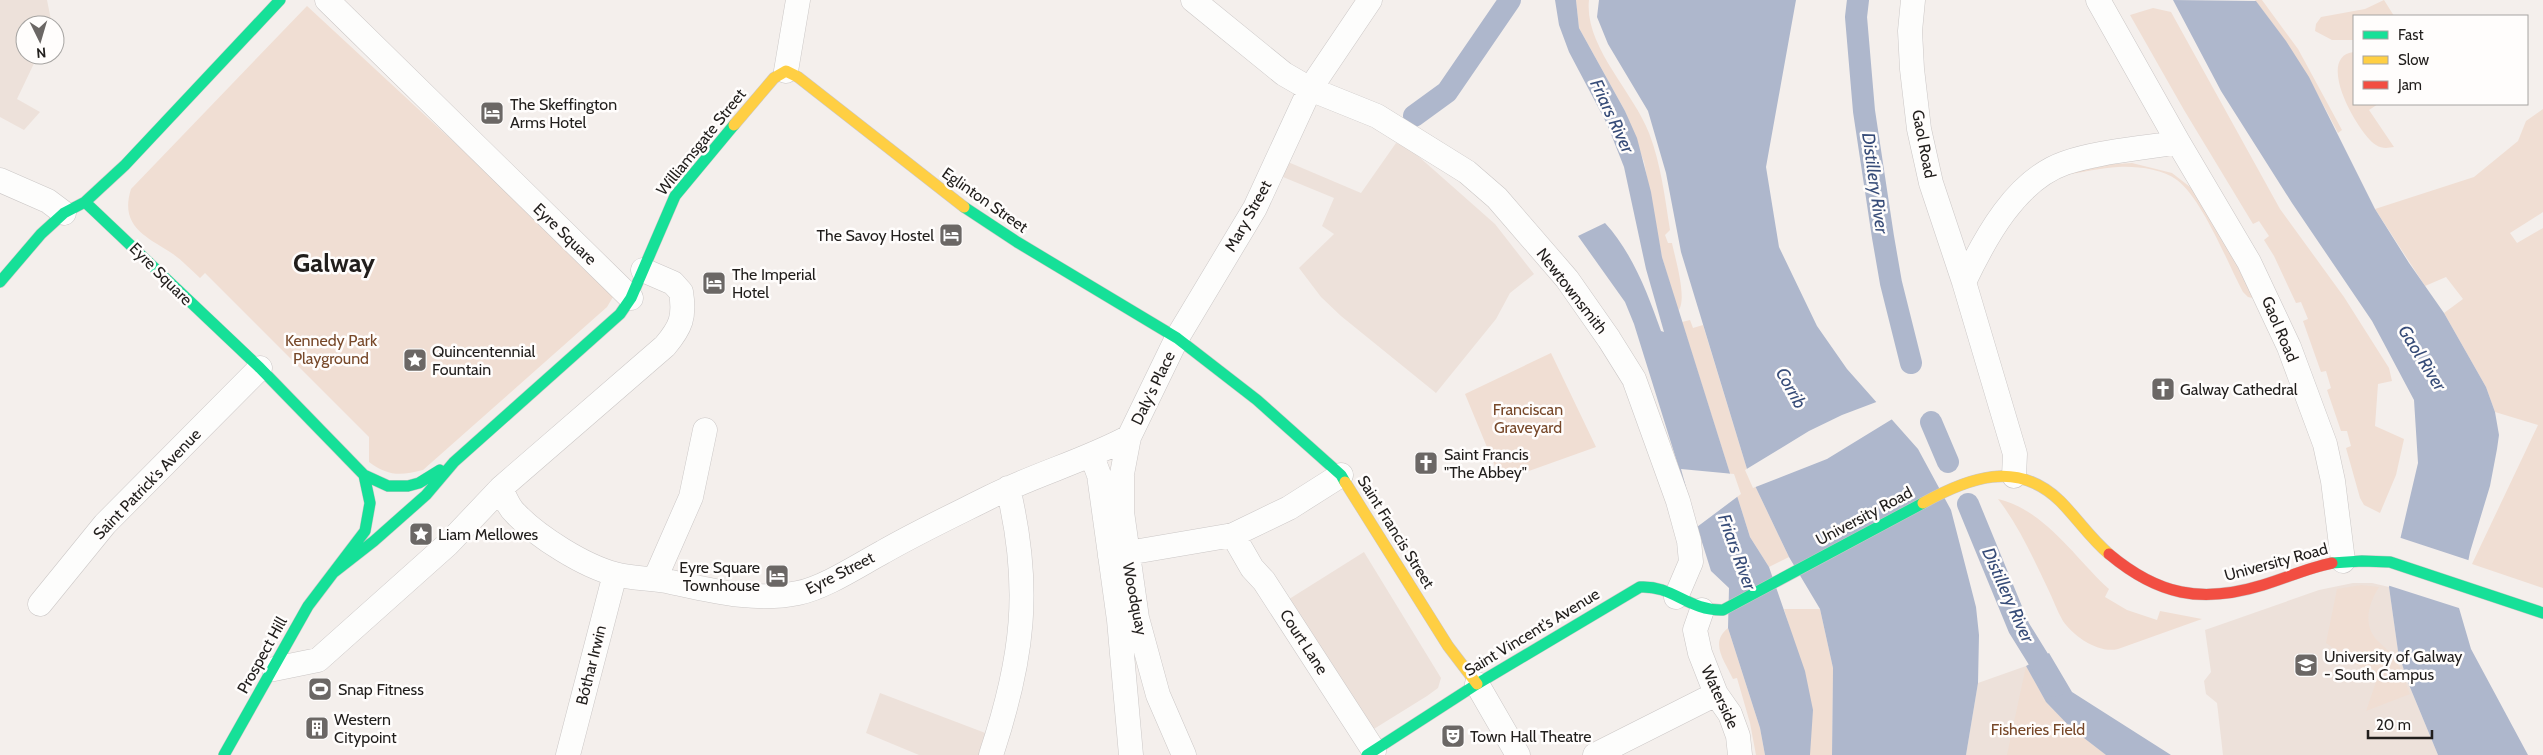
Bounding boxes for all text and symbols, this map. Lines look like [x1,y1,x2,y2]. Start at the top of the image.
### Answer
north arrow [15,15,65,65]
legend [2353,15,2528,105]
text: Fast [2398,26,2423,44]
text: N [35,44,47,62]
text: Slow [2398,51,2429,69]
water label: Friars River [1585,75,1639,158]
text: Jam [2397,76,2422,94]
street label: Williamsgate Street [652,84,750,199]
place label: The Skeffington Arms Hotel [510,95,617,132]
hotel icon: The Skeffington Arms Hotel [479,100,505,126]
street label: Gaol Road [1908,108,1940,180]
water label: Distillery River [1857,131,1893,236]
street label: Eglinton Street [938,163,1032,237]
street label: Mary Street [1221,177,1276,255]
street label: Eyre Square [529,199,601,269]
hotel icon: The Savoy Hostel [938,222,964,248]
place label: The Savoy Hostel [817,226,934,245]
street label: Eyre Square [126,239,196,309]
street label: Newtownsmith [1533,244,1611,338]
district label: Galway [293,247,375,279]
place label: The Imperial Hotel [732,265,816,302]
hotel icon: The Imperial Hotel [701,270,727,296]
street label: Gaol Road [2258,293,2302,365]
water label: Gaol River [2393,321,2452,396]
park label: Kennedy Park Playground [285,331,378,368]
place label: Quincentennial Fountain [432,342,536,379]
place icon: Quincentennial Fountain [402,347,428,373]
street label: Daly's Place [1127,348,1179,428]
water label: Corrib [1771,364,1811,412]
church icon: Galway Cathedral [2150,376,2176,402]
place label: Galway Cathedral [2180,380,2298,399]
park label: Franciscan Graveyard [1493,400,1563,437]
street label: Saint Patrick's Avenue [89,425,205,543]
place label: Saint Francis "The Abbey" [1444,445,1529,482]
church icon: Saint Francis "The Abbey" [1413,450,1439,476]
street label: Saint Francis Street [1354,472,1439,592]
street label: University Road [1813,483,1915,549]
water label: Friars River [1713,511,1761,594]
place icon: Liam Mellowes [408,521,434,547]
place label: Liam Mellowes [438,525,539,544]
street label: University Road [2222,539,2330,585]
water label: Distillery River [1977,544,2039,647]
street label: Eyre Street [803,547,878,598]
place label: Eyre Square Townhouse [679,558,760,595]
street label: Woodquay [1119,561,1151,637]
hotel icon: Eyre Square Townhouse [764,563,790,589]
street label: Saint Vincent's Avenue [1461,584,1603,680]
street label: Court Lane [1276,606,1332,678]
street label: Prospect Hill [233,613,291,697]
street label: Bóthar Irwin [572,623,610,707]
place label: University of Galway - South Campus [2324,647,2462,684]
school or university icon: University of Galway - South Campus [2293,652,2319,678]
street label: Waterside [1697,662,1743,732]
sports icon: Snap Fitness [307,676,333,702]
place label: Snap Fitness [338,680,424,699]
scale bar [2368,708,2432,740]
place label: Western Citypoint [334,710,397,747]
building icon: Western Citypoint [304,715,330,741]
text: 20 m [2376,716,2411,734]
park label: Fisheries Field [1991,720,2085,739]
theatre icon: Town Hall Theatre [1440,723,1466,749]
place label: Town Hall Theatre [1470,727,1591,746]

